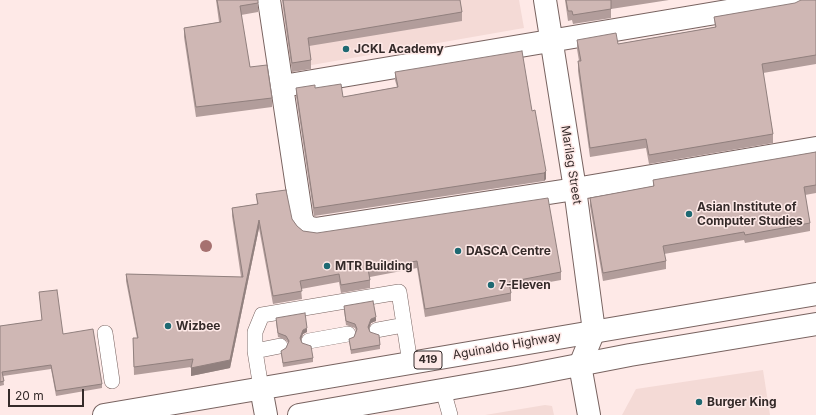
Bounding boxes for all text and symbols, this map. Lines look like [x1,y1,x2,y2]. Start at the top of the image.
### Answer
place label: JCKL Academy [354,42,444,56]
marker: JCKL Academy [341,44,351,54]
street label: Marilag Street [558,125,584,205]
place label: Asian Institute of Computer Studies [697,200,803,228]
marker: Asian Institute of Computer Studies [684,209,694,219]
place label: DASCA Centre [466,244,551,258]
marker: DASCA Centre [453,246,463,256]
place label: MTR Building [335,259,413,273]
marker: MTR Building [322,261,332,271]
place label: 7-Eleven [499,278,551,292]
marker: 7-Eleven [486,280,496,290]
place label: Wizbee [176,319,220,333]
marker: Wizbee [163,321,173,331]
street label: Aguinaldo Highway [452,329,562,363]
road number: 419 [414,351,442,369]
scale bar [10,381,86,407]
text: 20 m [15,388,44,403]
place label: Burger King [707,395,776,409]
marker: Burger King [694,397,704,407]

